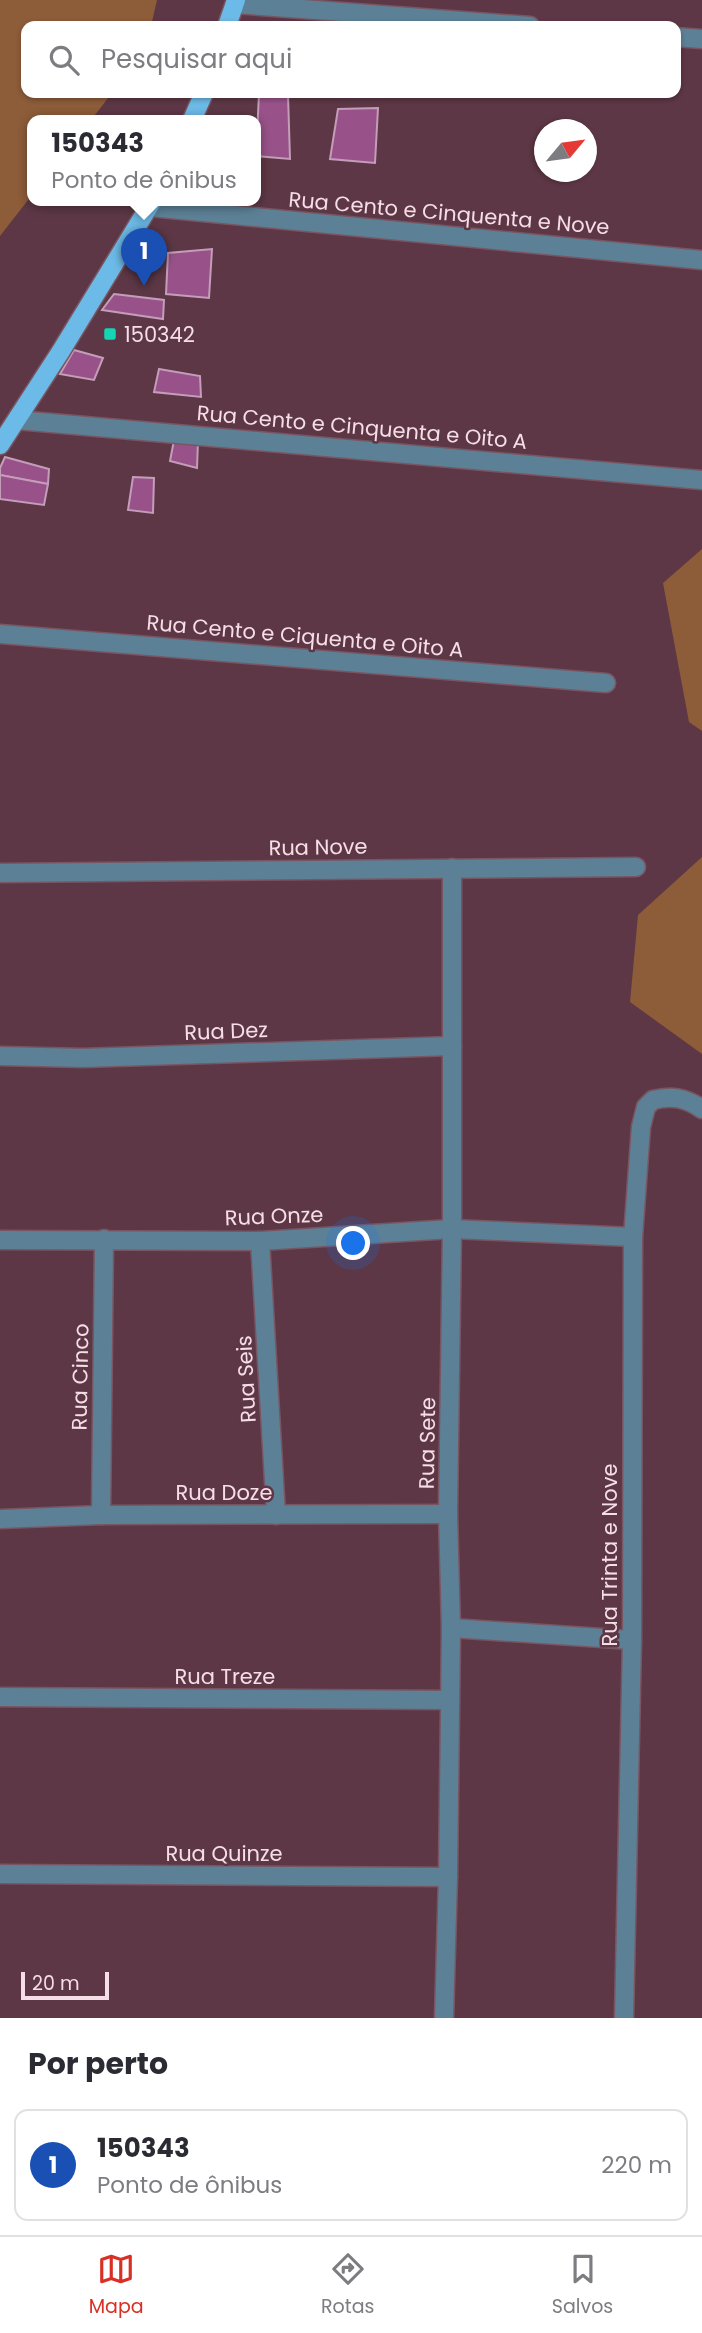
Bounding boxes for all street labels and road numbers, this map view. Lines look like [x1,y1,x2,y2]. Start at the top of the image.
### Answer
street label: Rua Cento e Cinquenta e Nove [287,185,611,241]
street label: Rua Cento e Cinquenta e Oito A [196,398,528,456]
street label: Rua Cento e Ciquenta e Oito A [145,608,465,664]
street label: Rua Nove [268,832,368,862]
street label: Rua Dez [184,1015,268,1047]
street label: Rua Onze [224,1200,324,1232]
street label: Rua Cinco [65,1323,95,1431]
street label: Rua Seis [229,1335,263,1423]
street label: Rua Sete [412,1397,442,1489]
street label: Rua Trinta e Nove [595,1464,624,1646]
street label: Rua Doze [176,1478,272,1507]
street label: Rua Treze [175,1662,275,1691]
street label: Rua Quinze [165,1839,283,1868]

